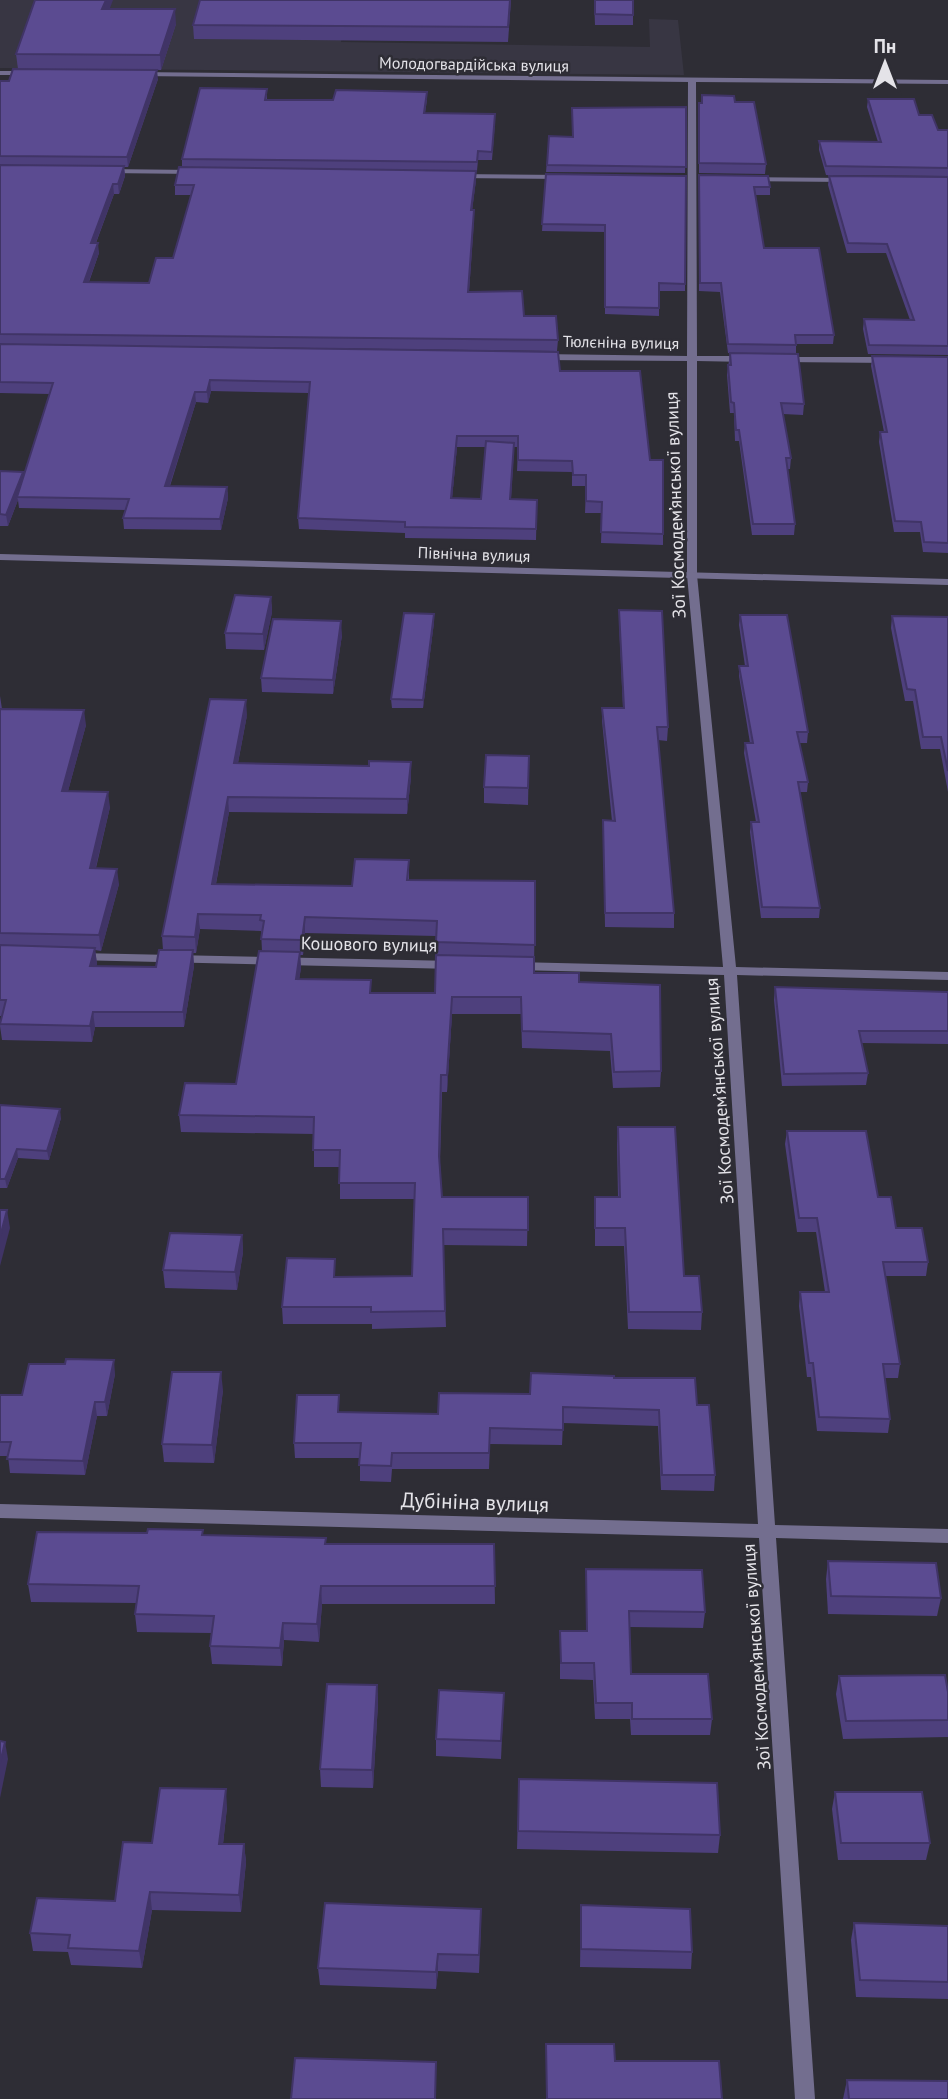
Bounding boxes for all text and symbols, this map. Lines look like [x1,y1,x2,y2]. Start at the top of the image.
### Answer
north arrow [850,28,920,98]
text: Пн [874,34,896,58]
street label: Молодогвардійська вулиця [379,52,569,76]
street label: Тюлєніна вулиця [563,331,679,353]
street label: Зої Космодем’янської вулиця [660,391,690,619]
street label: Північна вулиця [417,542,531,566]
street label: Кошового вулиця [301,931,437,957]
street label: Зої Космодем’янської вулиця [700,977,738,1205]
street label: Дубініна вулиця [401,1486,549,1518]
street label: Зої Космодем’янської вулиця [737,1543,775,1771]

